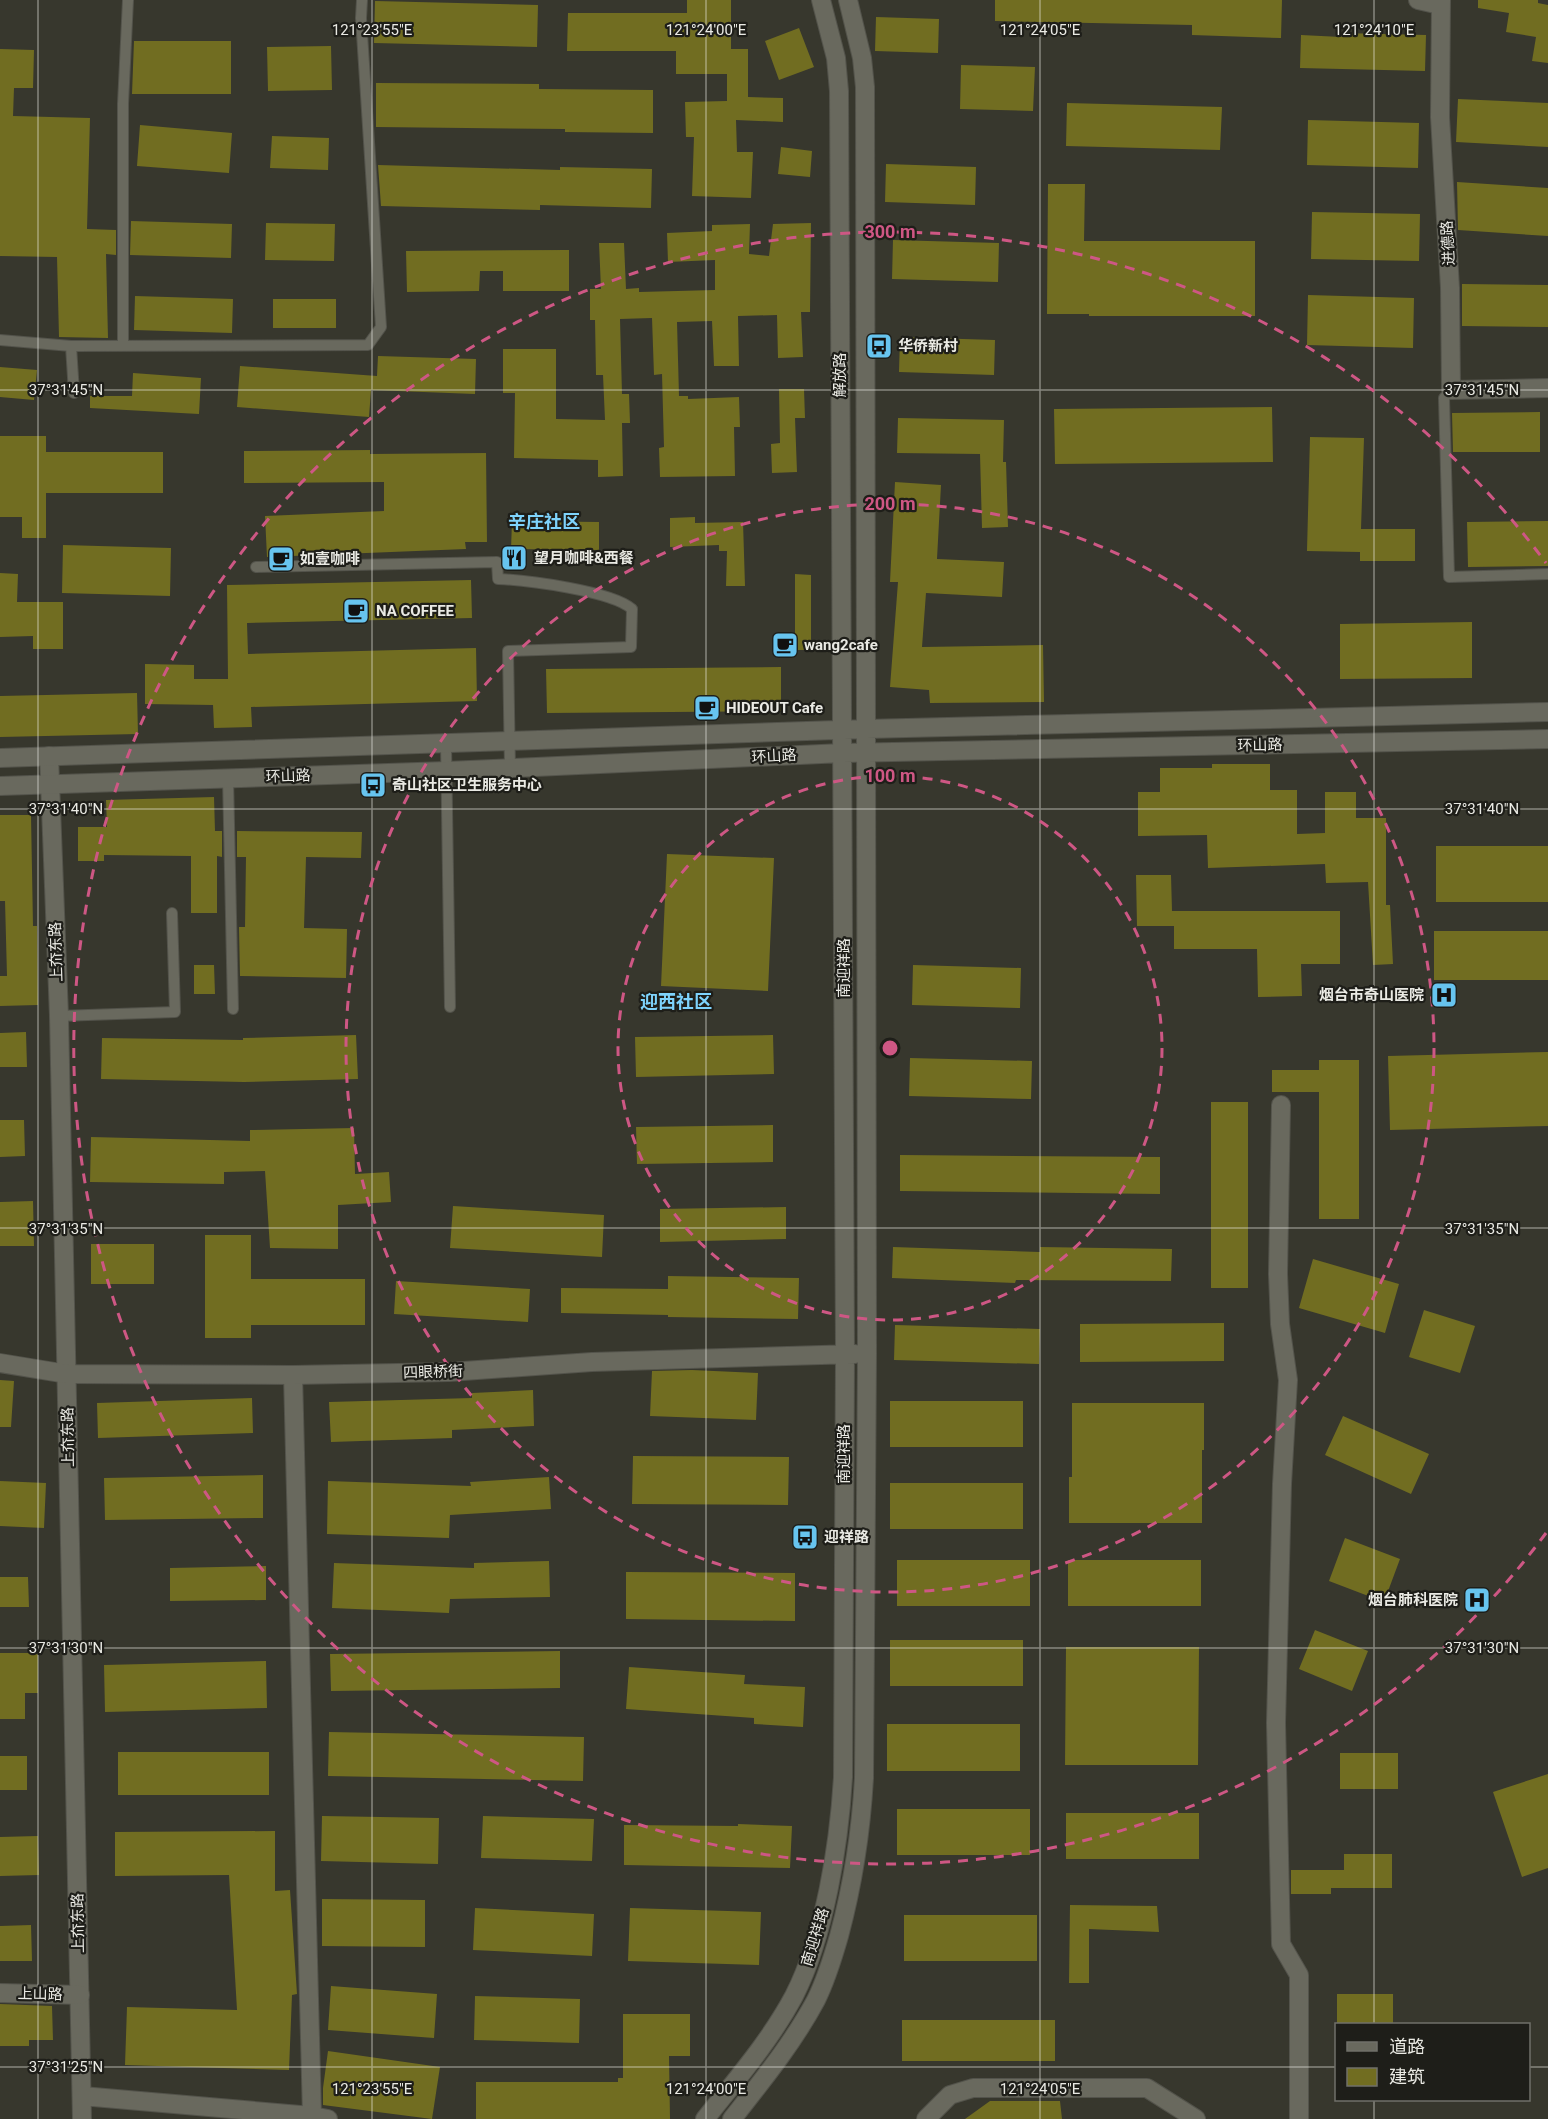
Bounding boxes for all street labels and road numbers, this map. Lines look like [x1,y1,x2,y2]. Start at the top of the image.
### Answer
street label: 进德路 [1438,220,1458,266]
street label: 解放路 [831,352,849,398]
street label: 环山路 [1237,736,1283,754]
street label: 环山路 [751,746,797,766]
street label: 环山路 [265,766,311,786]
street label: 上夼东路 [46,922,66,982]
street label: 南迎祥路 [835,938,853,998]
street label: 四眼桥街 [403,1362,463,1382]
street label: 上夼东路 [58,1407,78,1467]
street label: 南迎祥路 [835,1424,853,1484]
street label: 上夼东路 [68,1893,88,1953]
street label: 南迎祥路 [798,1906,832,1968]
street label: 上山路 [17,1985,63,2003]

